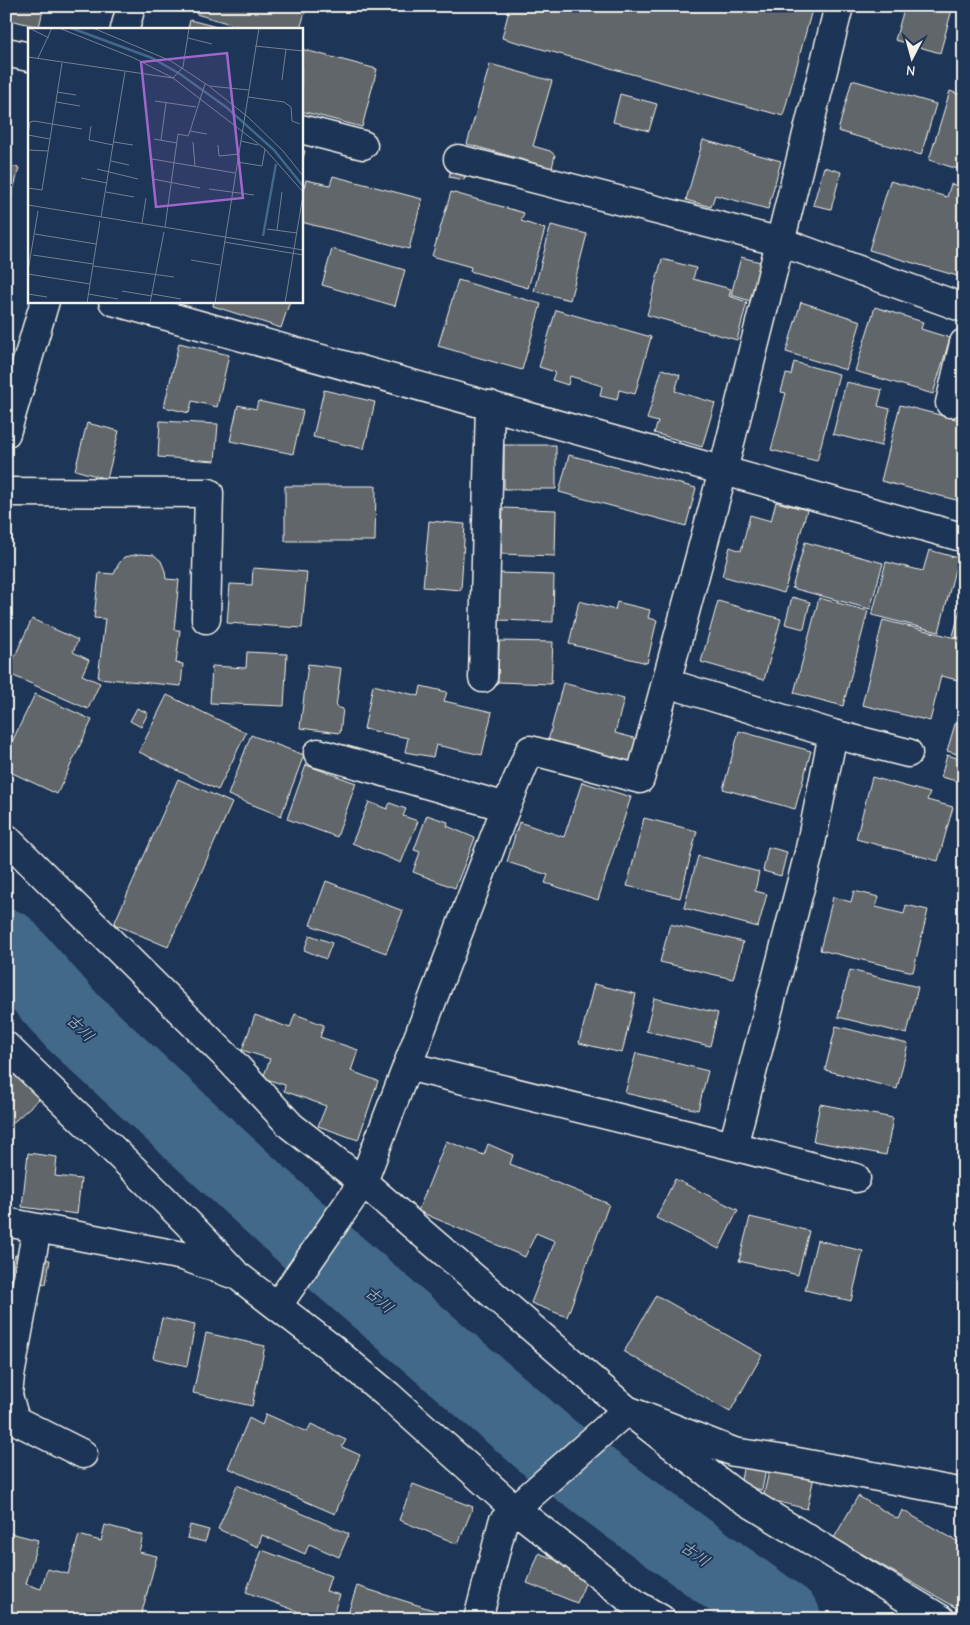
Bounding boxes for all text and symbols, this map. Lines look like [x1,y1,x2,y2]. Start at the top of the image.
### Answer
inset map [28,28,302,302]
north arrow [888,32,938,82]
text: N [905,62,916,79]
water label: 古川 [62,1010,98,1046]
water label: 古川 [361,1283,397,1317]
water label: 古川 [677,1537,713,1571]

